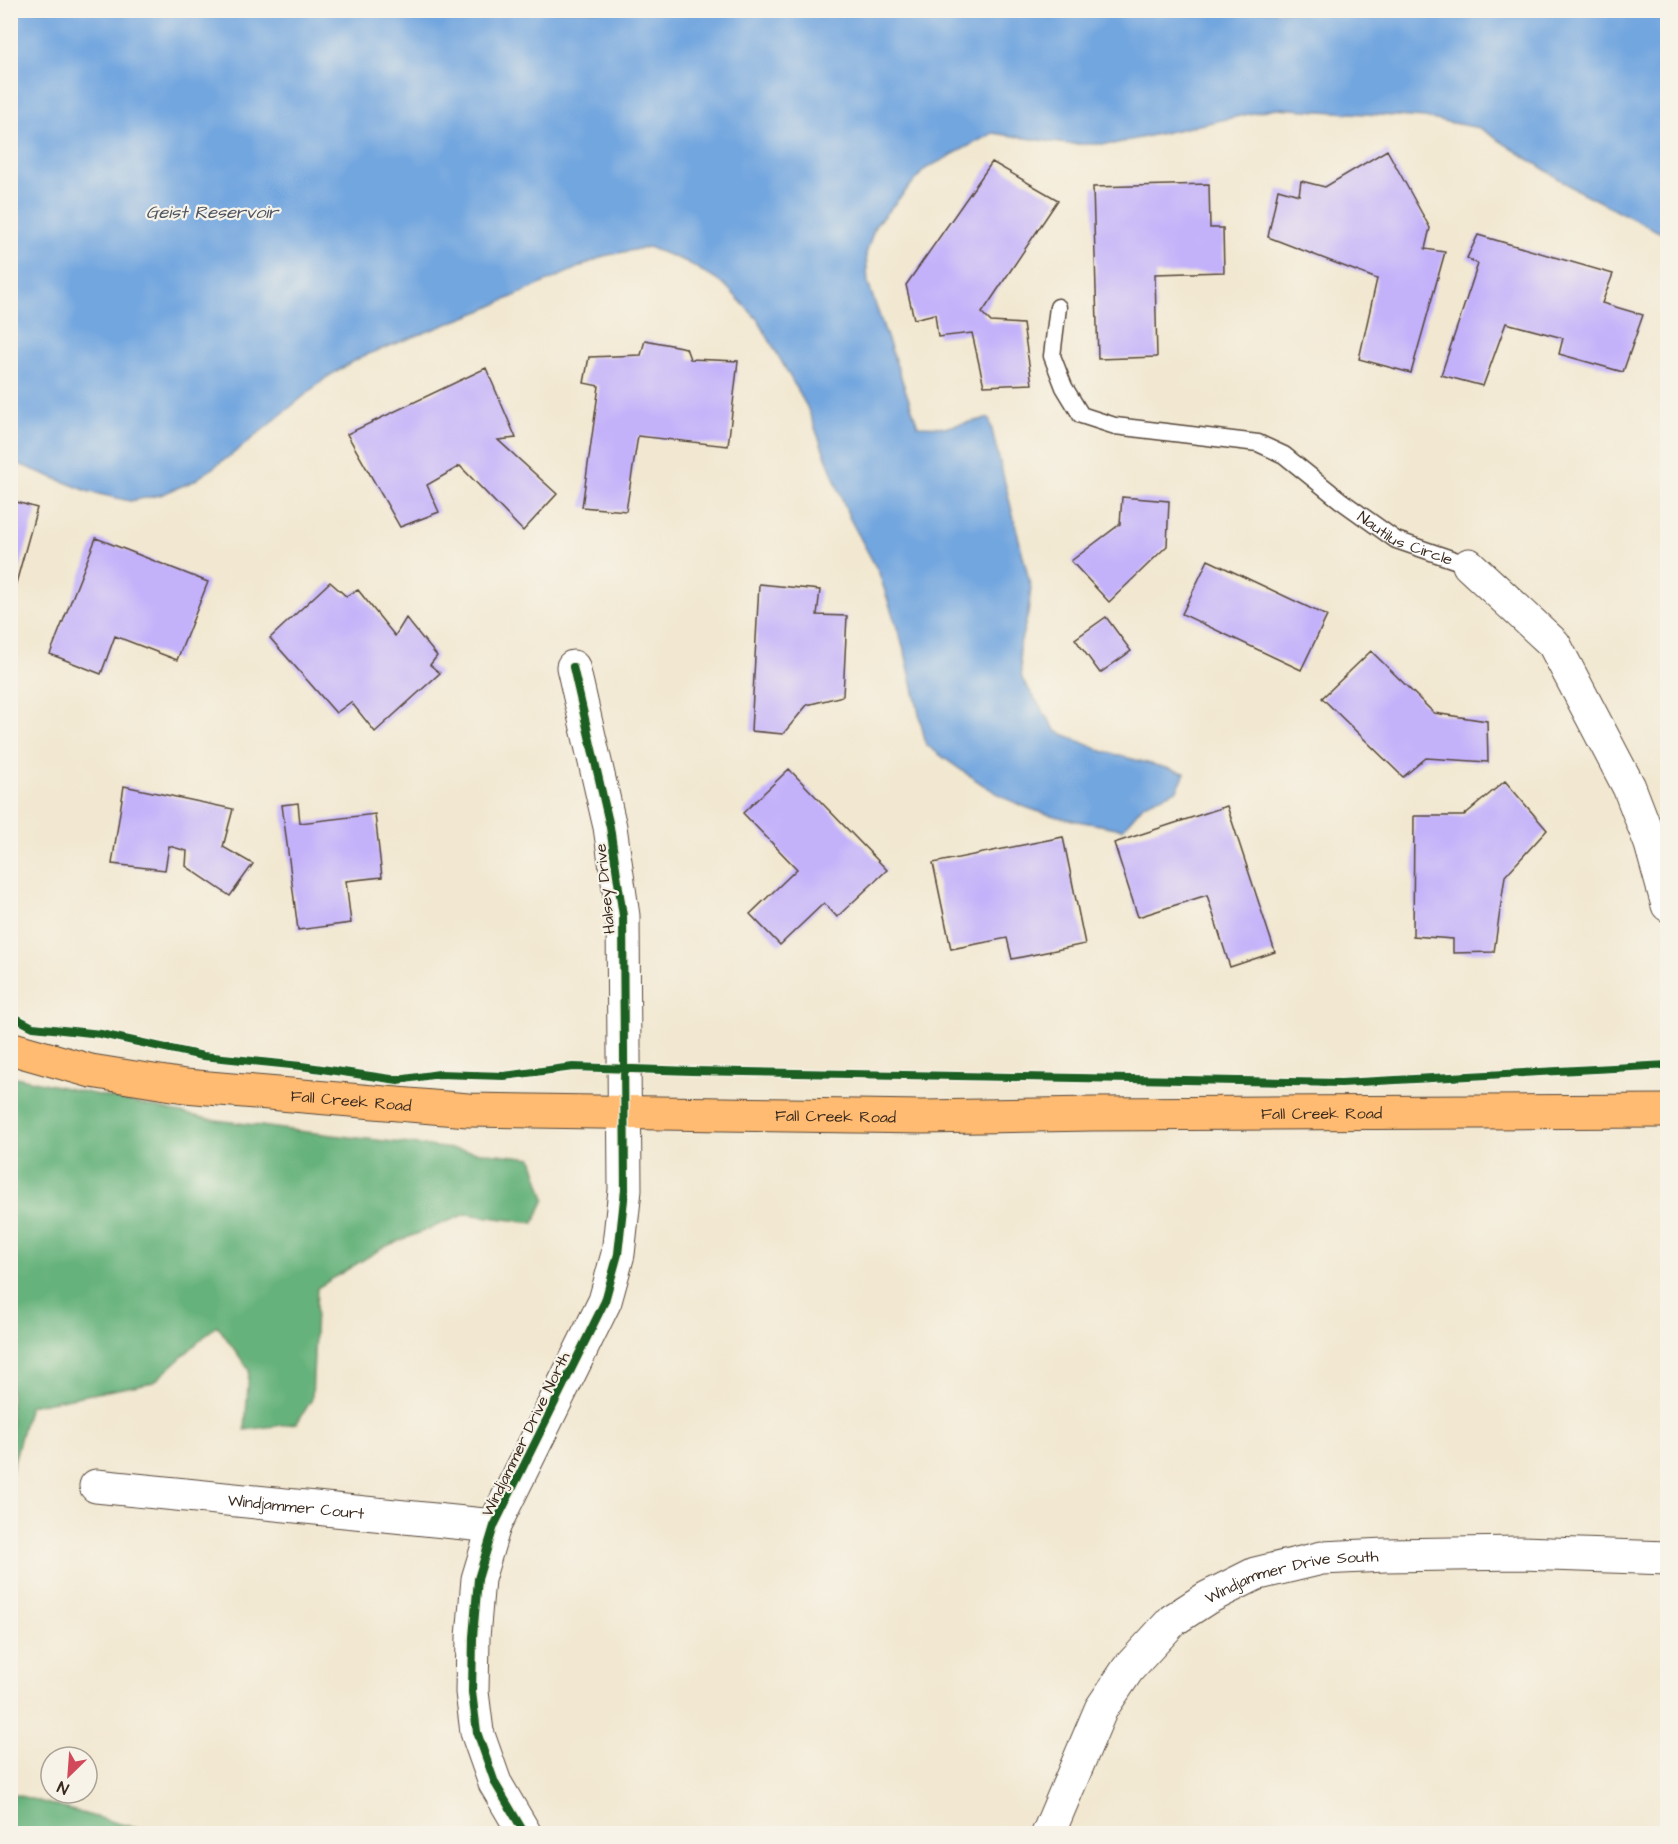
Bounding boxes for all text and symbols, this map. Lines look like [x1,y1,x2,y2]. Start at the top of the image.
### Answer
water label: Geist Reservoir [146,200,280,225]
street label: Nautilus Circle [1353,506,1456,571]
street label: Halsey Drive [589,842,622,935]
street label: Fall Creek Road [290,1085,412,1117]
street label: Fall Creek Road [1261,1102,1382,1125]
street label: Fall Creek Road [775,1105,896,1129]
street label: Windjammer Drive North [476,1348,575,1520]
street label: Windjammer Court [227,1489,366,1525]
street label: Windjammer Drive South [1201,1545,1379,1609]
north arrow [39,1745,99,1805]
text: N [54,1776,72,1800]

